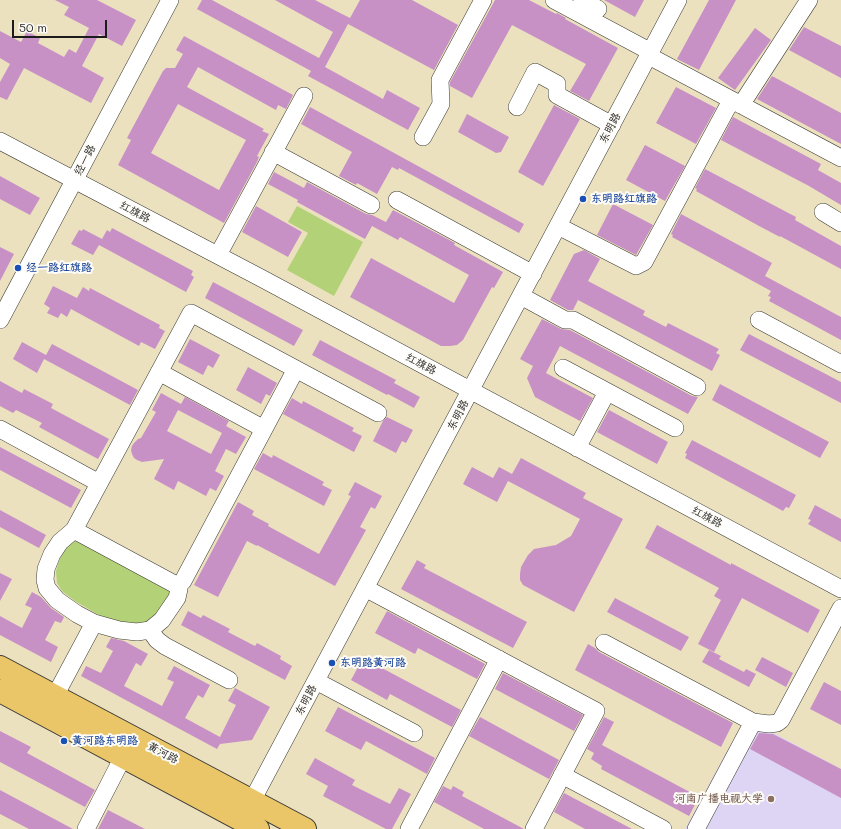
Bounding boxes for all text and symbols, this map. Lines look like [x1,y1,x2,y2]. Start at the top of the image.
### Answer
scale bar [14,12,109,38]
text: 50 m [19,19,47,35]
street label: 东明路 [596,110,624,146]
street label: 经一路 [71,142,99,178]
place label: 东明路红旗路 [591,192,657,206]
marker: 东明路红旗路 [578,194,588,204]
street label: 红旗路 [117,198,153,226]
place label: 经一路红旗路 [26,261,92,275]
marker: 经一路红旗路 [13,263,23,273]
street label: 红旗路 [403,350,439,378]
street label: 东明路 [444,397,472,433]
street label: 红旗路 [689,503,725,531]
place label: 东明路黄河路 [340,656,406,670]
marker: 东明路黄河路 [327,658,337,668]
street label: 东明路 [292,682,320,718]
place label: 黄河路东明路 [72,734,138,748]
marker: 黄河路东明路 [59,736,69,746]
street label: 黄河路 [145,739,181,767]
place label: 河南广播电视大学 [675,792,763,806]
marker: 河南广播电视大学 [766,794,776,804]

